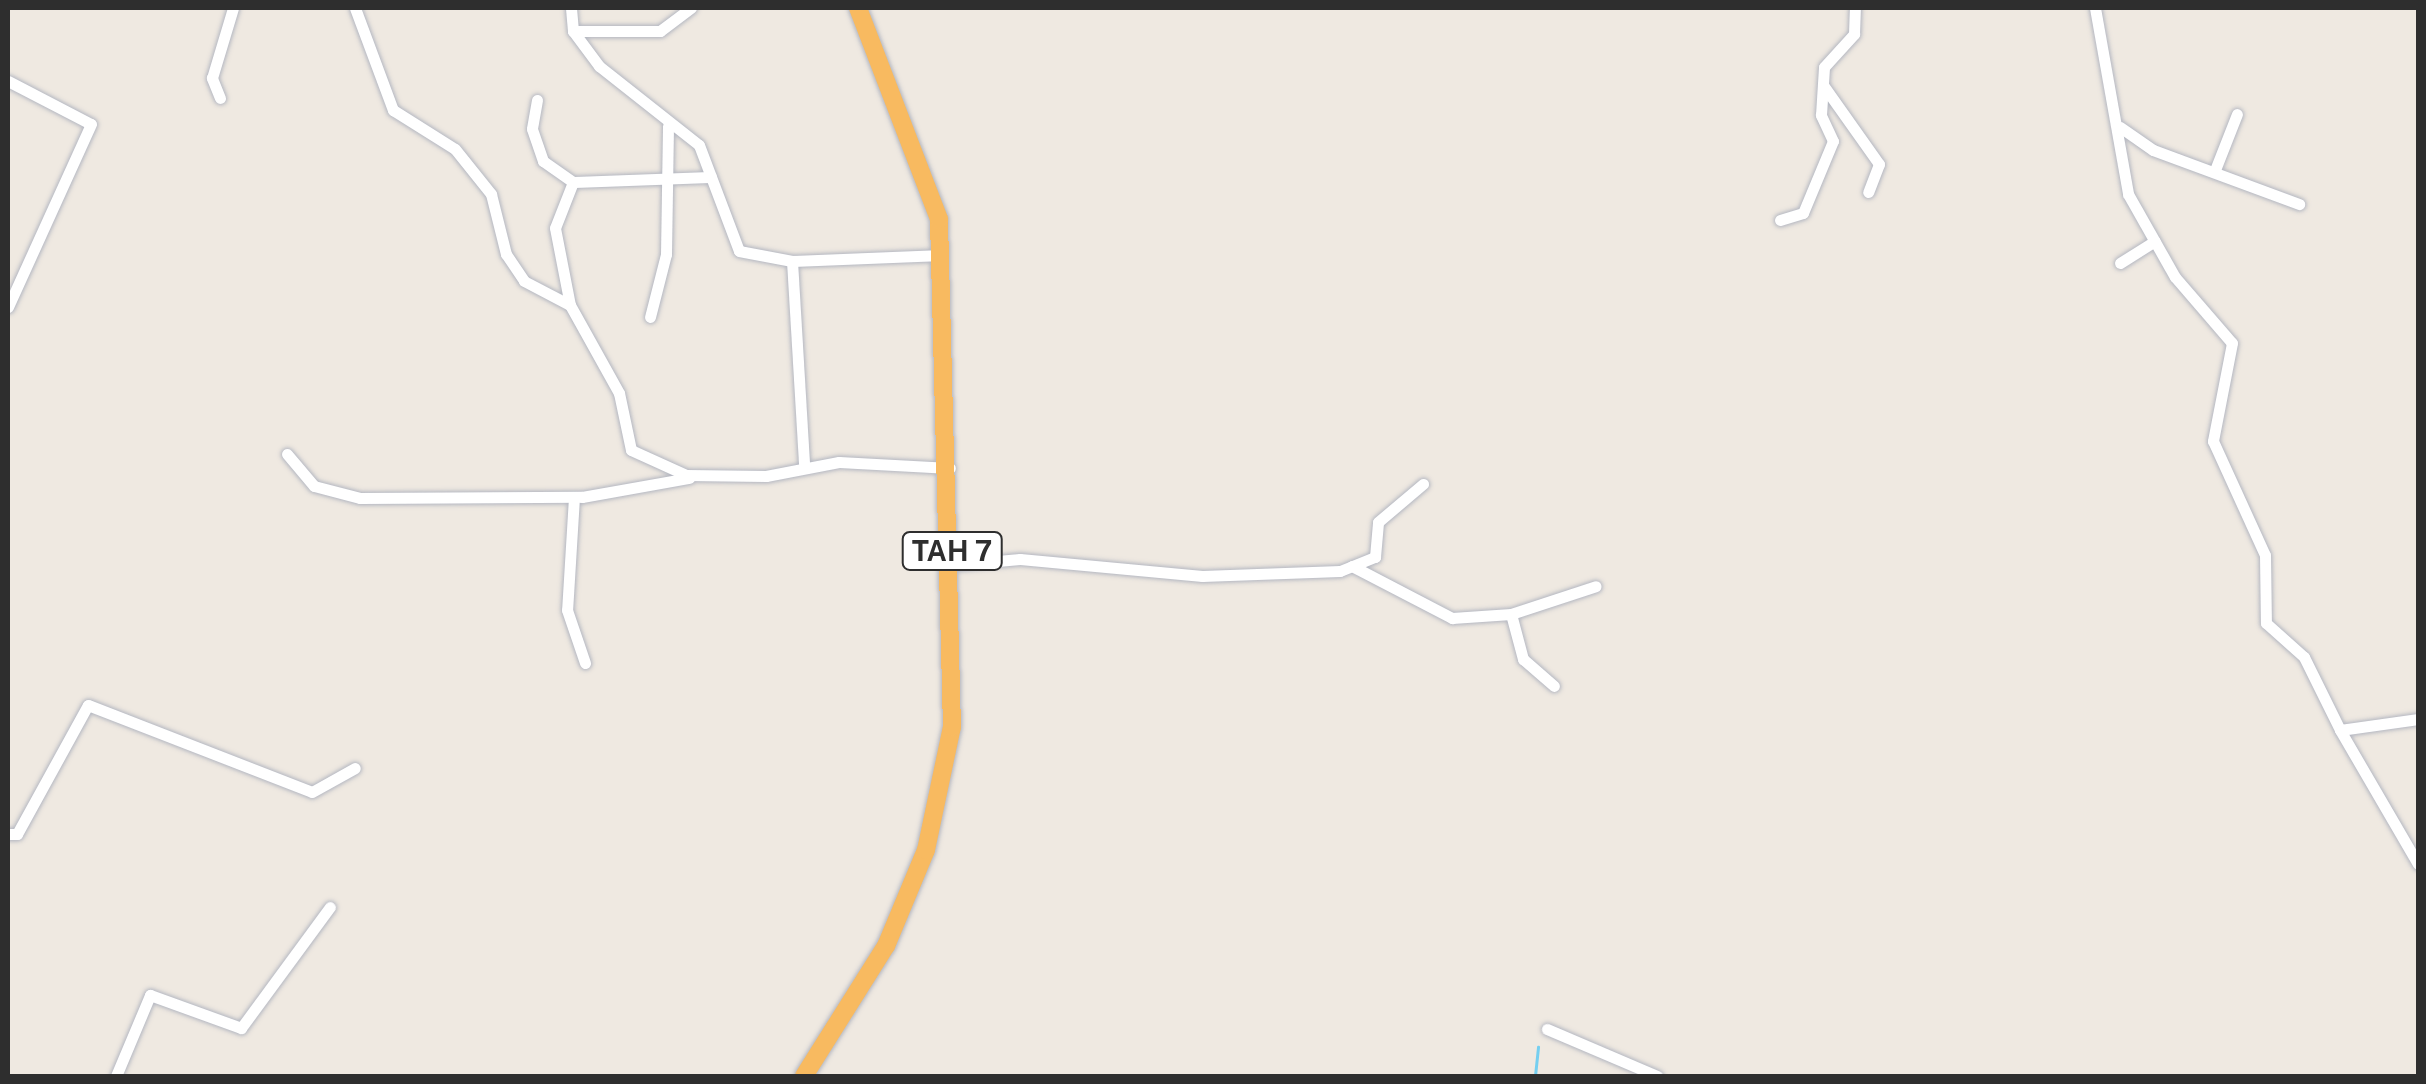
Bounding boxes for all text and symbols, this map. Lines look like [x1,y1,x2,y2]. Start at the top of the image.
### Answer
road number: TAH 7 [900,528,1004,574]

